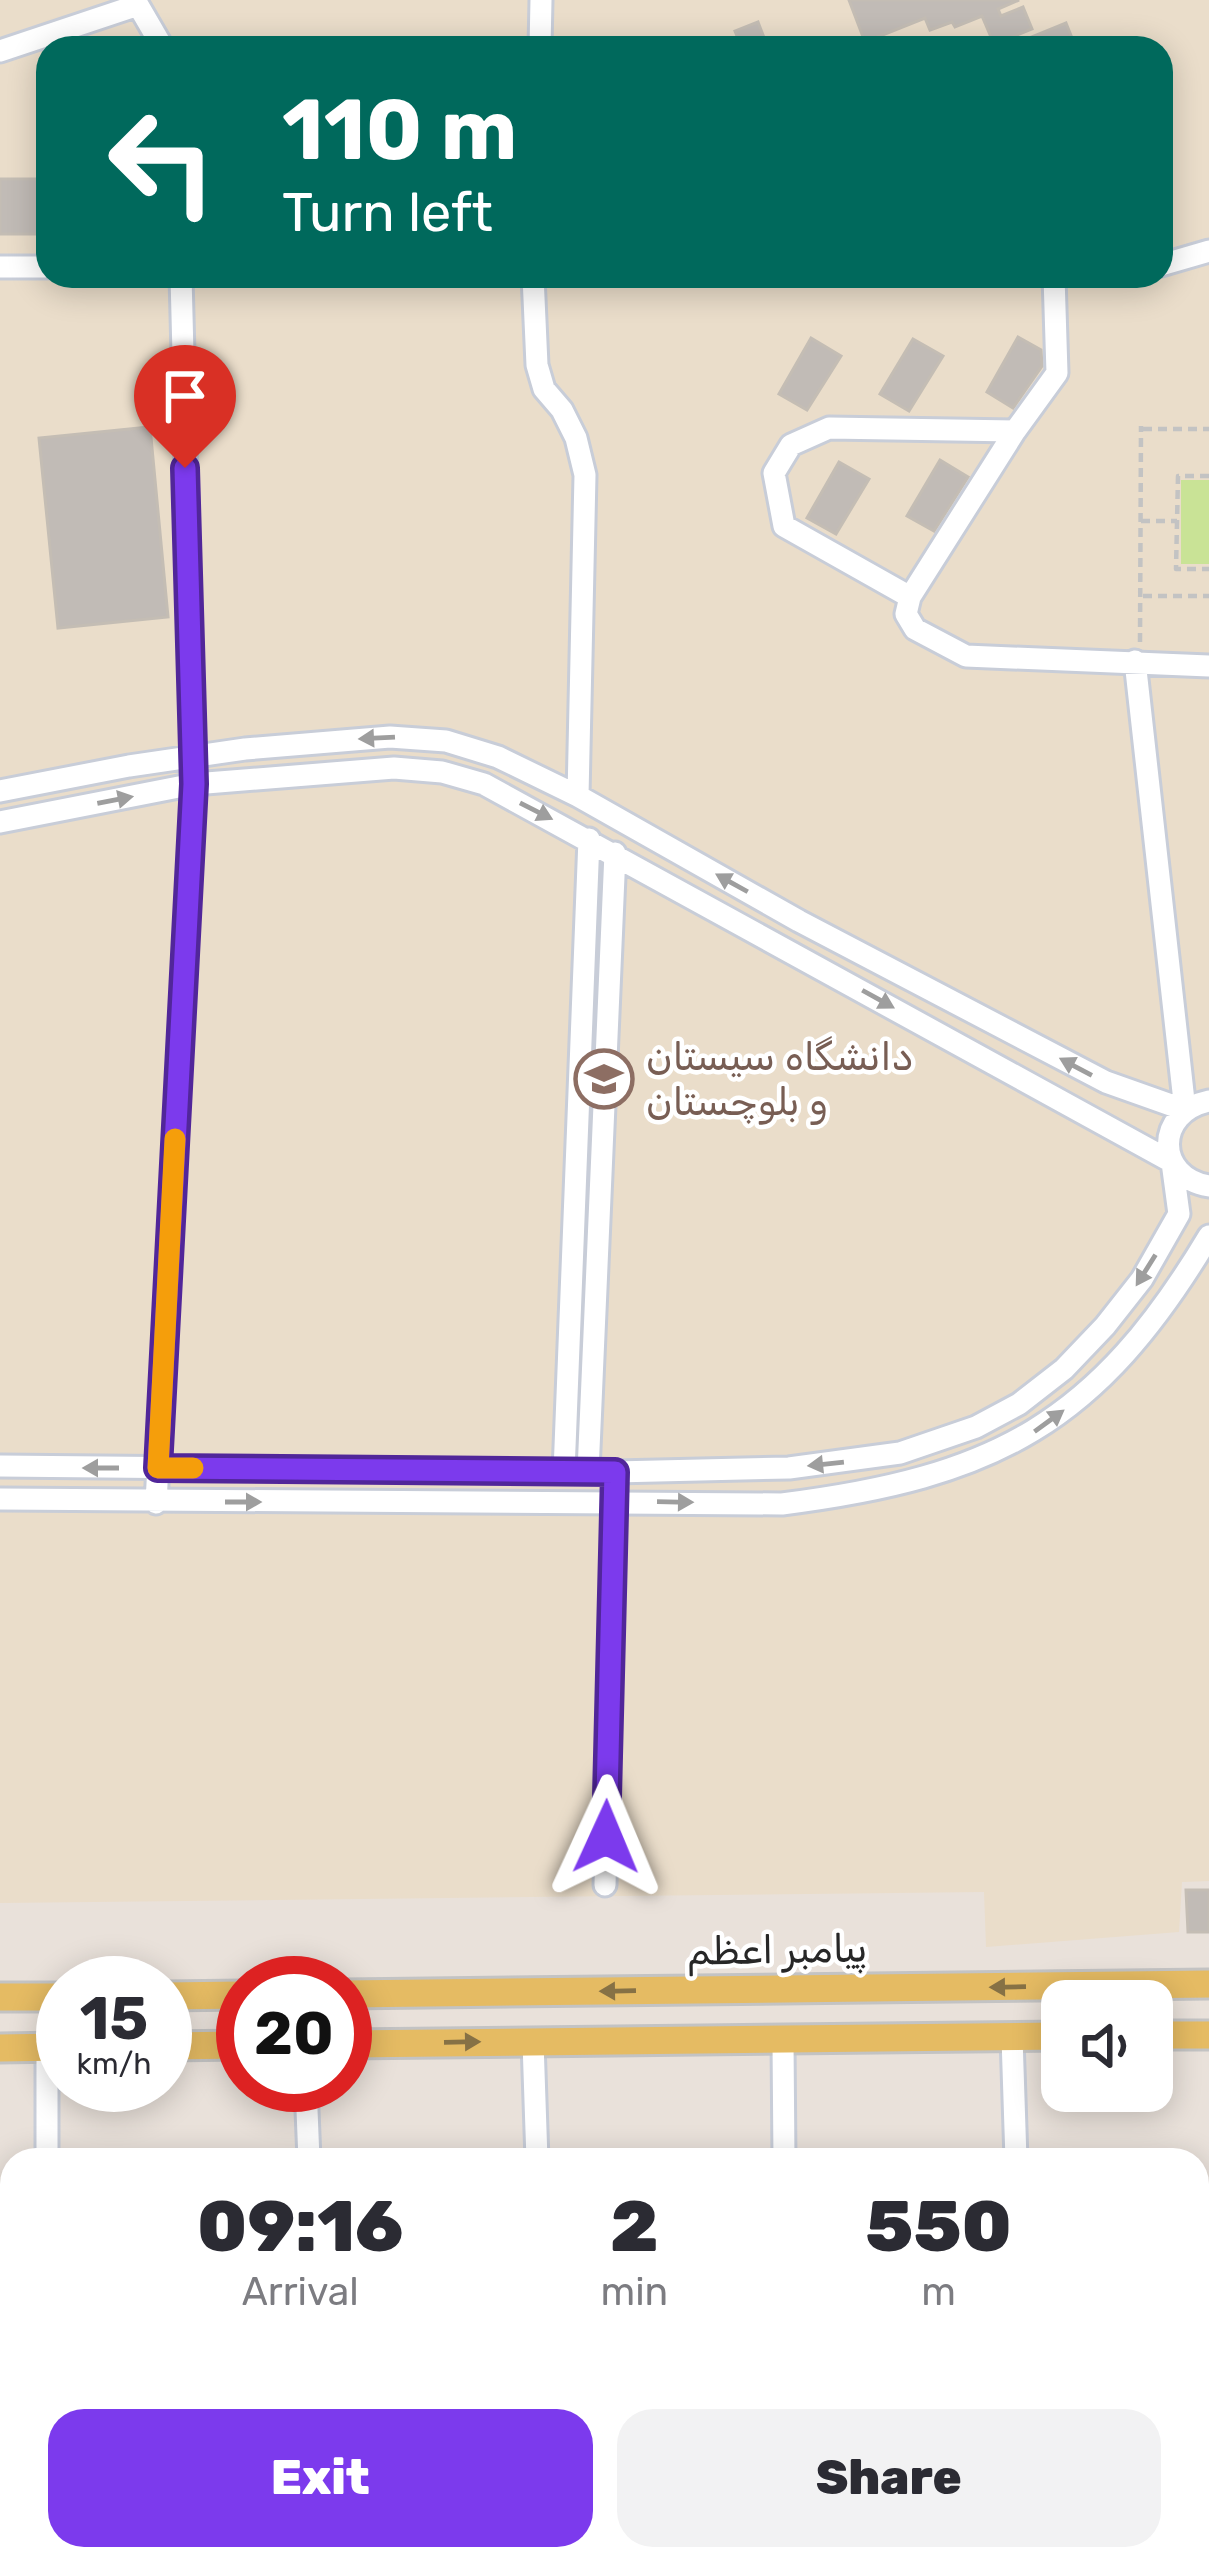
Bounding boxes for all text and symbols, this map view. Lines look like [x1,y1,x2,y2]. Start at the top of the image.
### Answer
text: 110 m [282,80,517,180]
icon: left [84,84,240,240]
text: Turn left [282,181,493,245]
pin [134,345,236,468]
icon: arrive [152,363,218,429]
one-way arrow [357,729,395,748]
one-way arrow [96,790,134,809]
one-way arrow [519,800,554,820]
one-way arrow [716,874,749,895]
one-way arrow [861,988,895,1009]
place label: دانشگاه سیستان و بلوچستان [646,1034,913,1125]
school or university icon: دانشگاه سیستان و بلوچستان [573,1048,635,1110]
one-way arrow [1059,1057,1094,1078]
one-way arrow [1136,1253,1158,1286]
one-way arrow [1033,1410,1065,1433]
one-way arrow [807,1455,844,1474]
one-way arrow [81,1458,119,1478]
one-way arrow [225,1492,263,1512]
one-way arrow [657,1493,695,1512]
position arrow [543,1774,669,1900]
street label: پیامبر اعظم [686,1925,868,1978]
speed limit sign: 20 [216,1956,372,2112]
one-way arrow [988,1977,1026,1996]
map controls [1041,1980,1173,2112]
button: sound [1041,1980,1173,2112]
one-way arrow [598,1981,636,2001]
text: 15 [80,1983,148,2054]
one-way arrow [444,2033,482,2052]
text: km/h [77,2046,151,2082]
text: 09:16 [197,2184,403,2269]
text: 2 [610,2184,659,2269]
text: 550 [865,2184,1012,2269]
text: Arrival [242,2269,359,2315]
text: min [601,2269,668,2315]
text: m [921,2269,956,2315]
button: Exit [48,2409,593,2547]
button: Share [617,2409,1161,2547]

